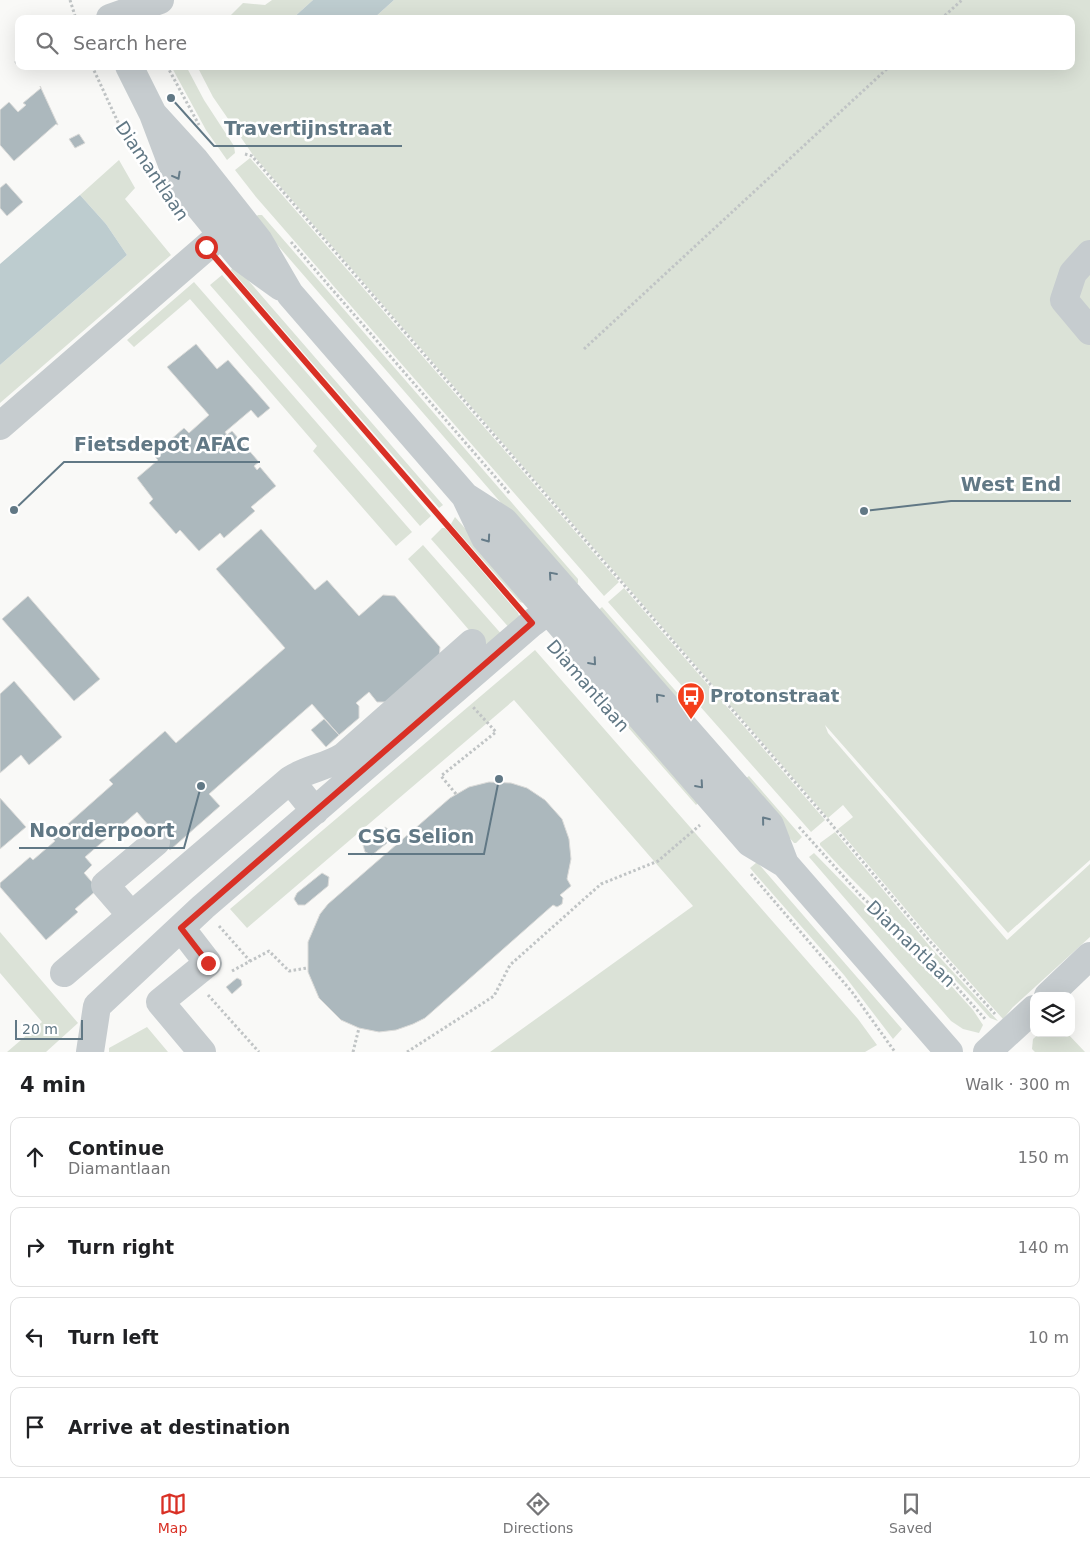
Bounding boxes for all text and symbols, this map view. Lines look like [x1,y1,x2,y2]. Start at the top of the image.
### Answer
search box [15,15,1075,70]
icon: search [33,29,61,57]
text: Search here [73,32,187,54]
callout: Travertijnstraat [214,112,402,146]
street label: Diamantlaan [111,117,193,224]
text: Travertijnstraat [224,117,392,139]
one-way arrow [171,170,181,179]
route start [195,236,218,259]
callout: Fietsdepot AFAC [64,428,260,462]
text: Fietsdepot AFAC [74,433,250,455]
callout: West End [951,467,1071,501]
text: West End [961,473,1061,495]
one-way arrow [481,533,490,543]
one-way arrow [548,572,557,581]
street label: Diamantlaan [543,635,634,736]
one-way arrow [587,657,596,666]
bus stop icon: Protonstraat [676,681,706,720]
place label: Protonstraat [710,685,840,706]
one-way arrow [655,694,664,703]
one-way arrow [694,779,702,788]
callout: Noorderpoort [19,814,184,848]
one-way arrow [763,817,771,826]
text: Noorderpoort [29,819,175,841]
callout: CSG Selion [348,820,484,854]
text: CSG Selion [358,825,474,847]
street label: Diamantlaan [863,896,960,991]
route end [197,952,220,975]
map controls [1030,992,1075,1037]
button: layers [1030,992,1075,1037]
scale bar [15,1017,82,1040]
text: 20 m [22,1021,58,1037]
text: 4 min [20,1073,86,1097]
text: Walk · 300 m [965,1075,1070,1094]
text: Continue [68,1137,164,1159]
icon: ahead [21,1143,49,1171]
text: 150 m [1018,1148,1069,1167]
text: Diamantlaan [68,1159,171,1178]
icon: right [21,1233,49,1261]
text: Turn right [68,1236,174,1258]
text: 140 m [1018,1238,1069,1257]
icon: left [21,1323,49,1351]
text: Turn left [68,1326,159,1348]
text: 10 m [1028,1328,1069,1347]
icon: arrive [21,1413,49,1441]
text: Arrive at destination [68,1416,290,1438]
tab: Map [158,1490,187,1536]
tab: Directions [503,1490,573,1536]
tab: Saved [889,1490,932,1536]

